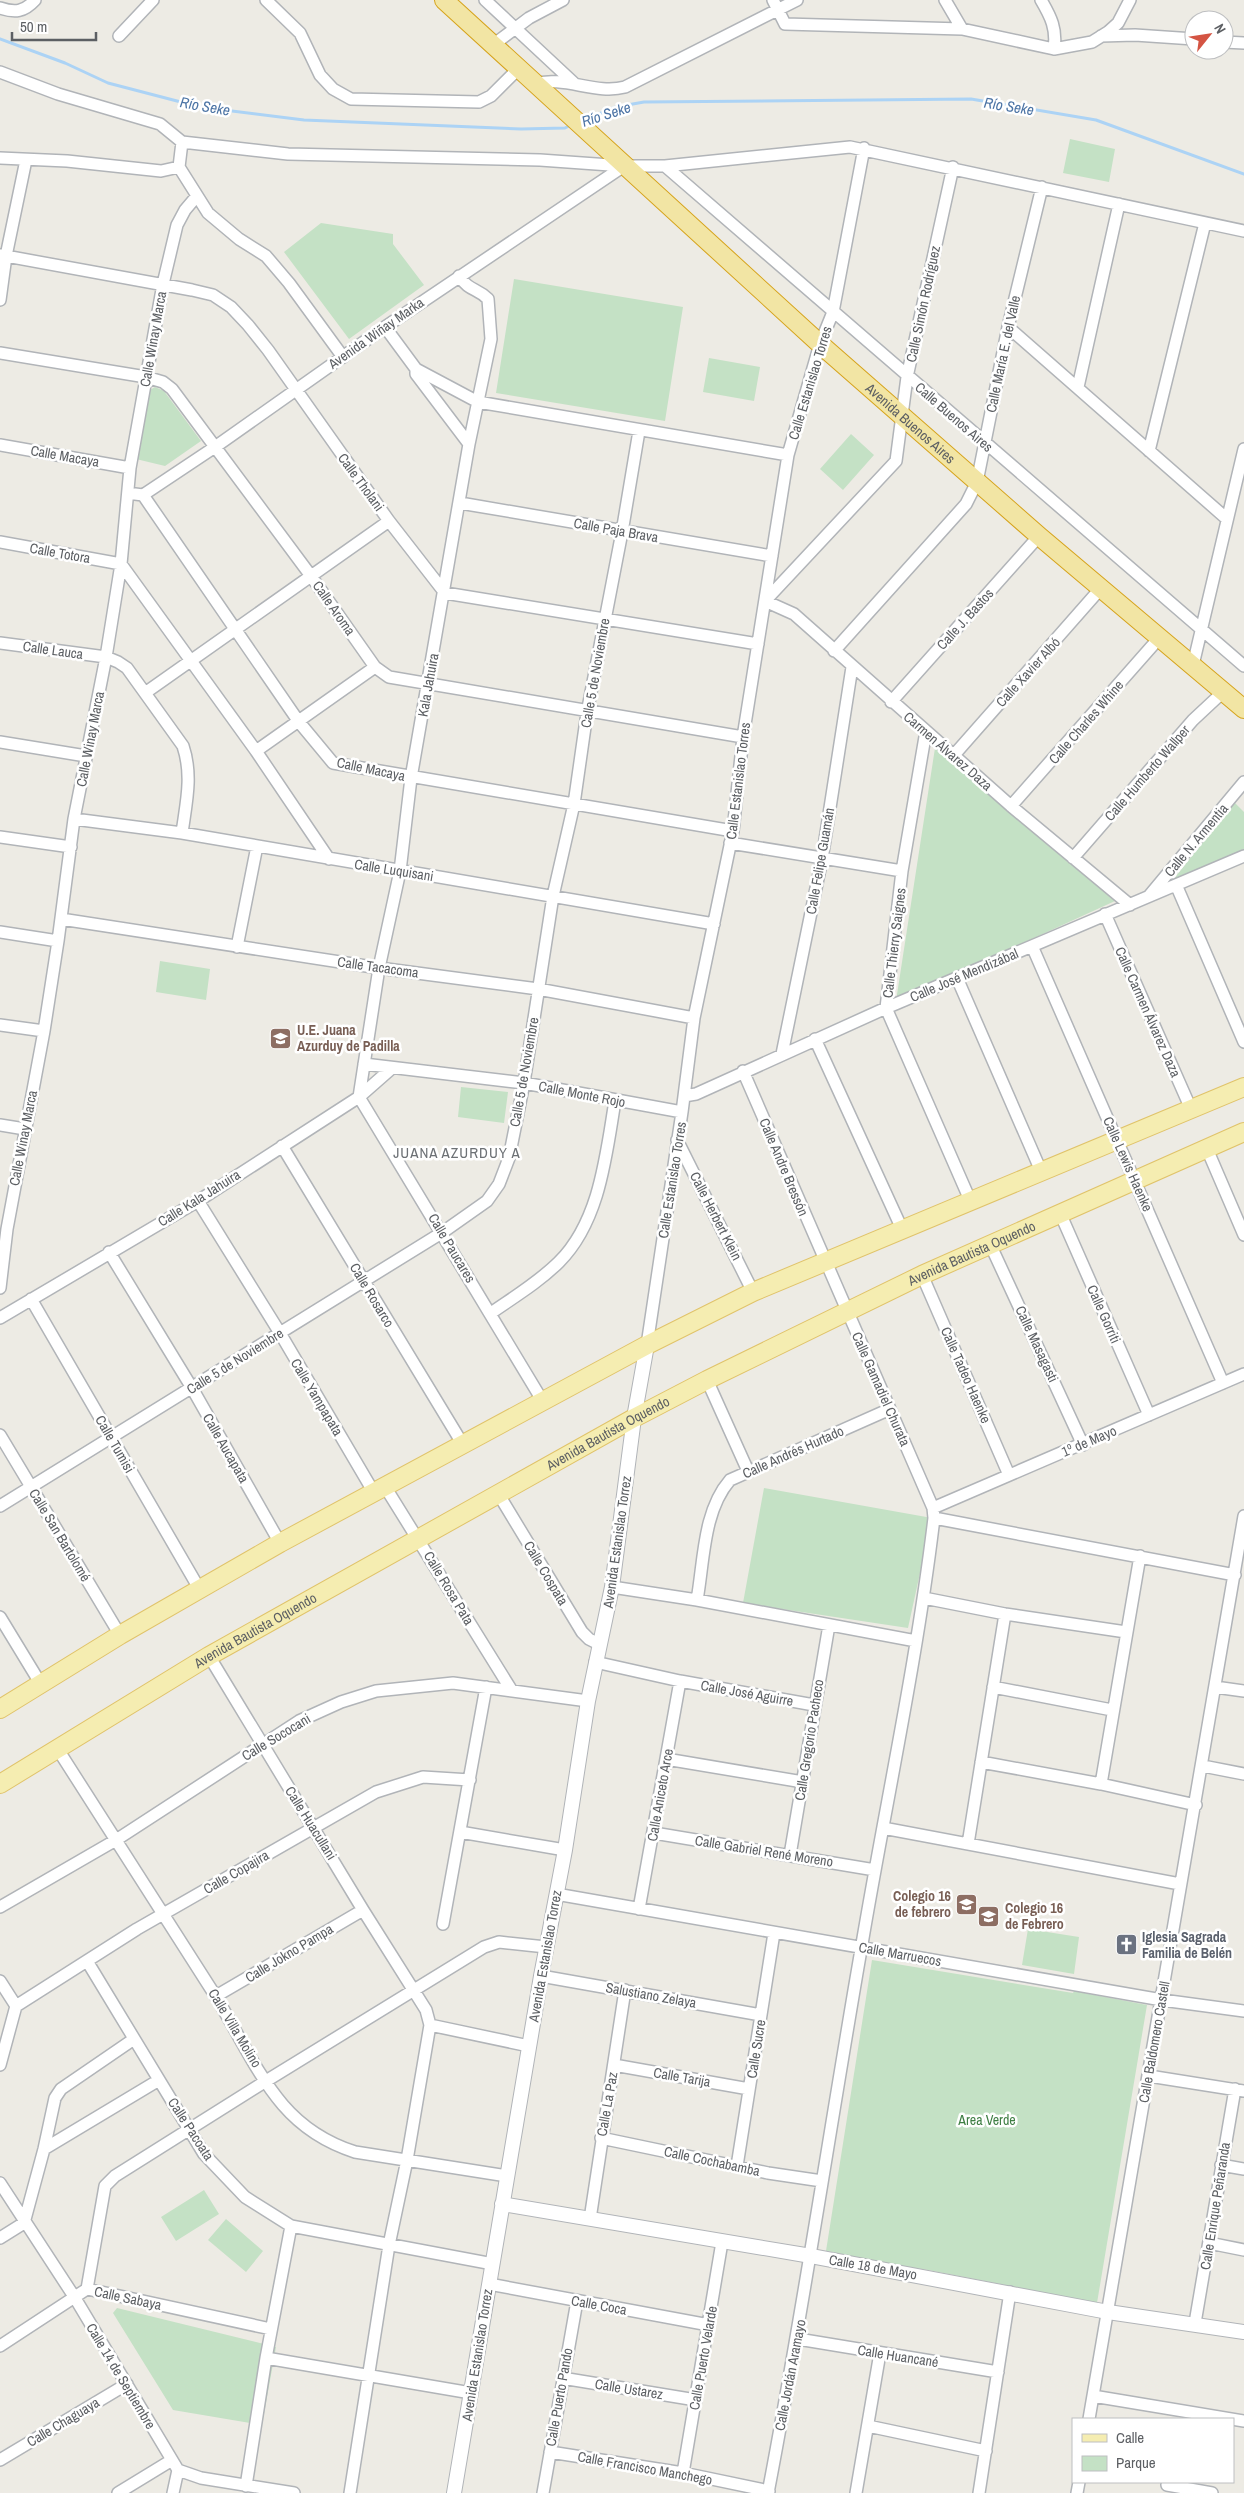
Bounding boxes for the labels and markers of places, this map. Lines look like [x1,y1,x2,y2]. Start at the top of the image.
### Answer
place label: U.E. Juana Azurduy de Padilla [297,1021,400,1055]
school or university icon: U.E. Juana Azurduy de Padilla [269,1026,293,1050]
place label: Colegio 16 de febrero [893,1887,951,1921]
school or university icon: Colegio 16 de febrero [955,1892,979,1916]
place label: Colegio 16 de Febrero [1005,1899,1064,1933]
school or university icon: Colegio 16 de Febrero [977,1904,1001,1928]
place label: Iglesia Sagrada Familia de Belén [1142,1928,1232,1962]
church icon: Iglesia Sagrada Familia de Belén [1114,1933,1138,1957]

